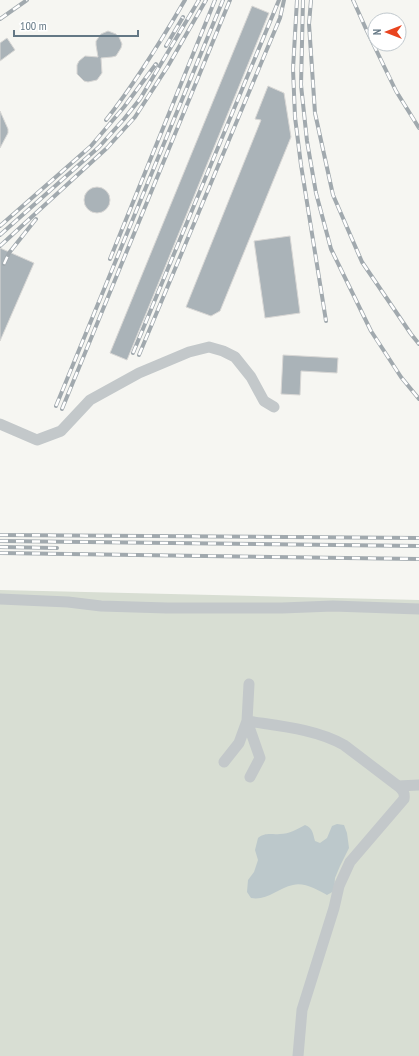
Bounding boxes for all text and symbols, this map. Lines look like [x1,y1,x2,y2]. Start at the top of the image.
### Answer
scale bar [14,12,138,38]
north arrow [367,12,407,52]
text: 100 m [20,18,47,33]
text: N [370,29,384,35]

